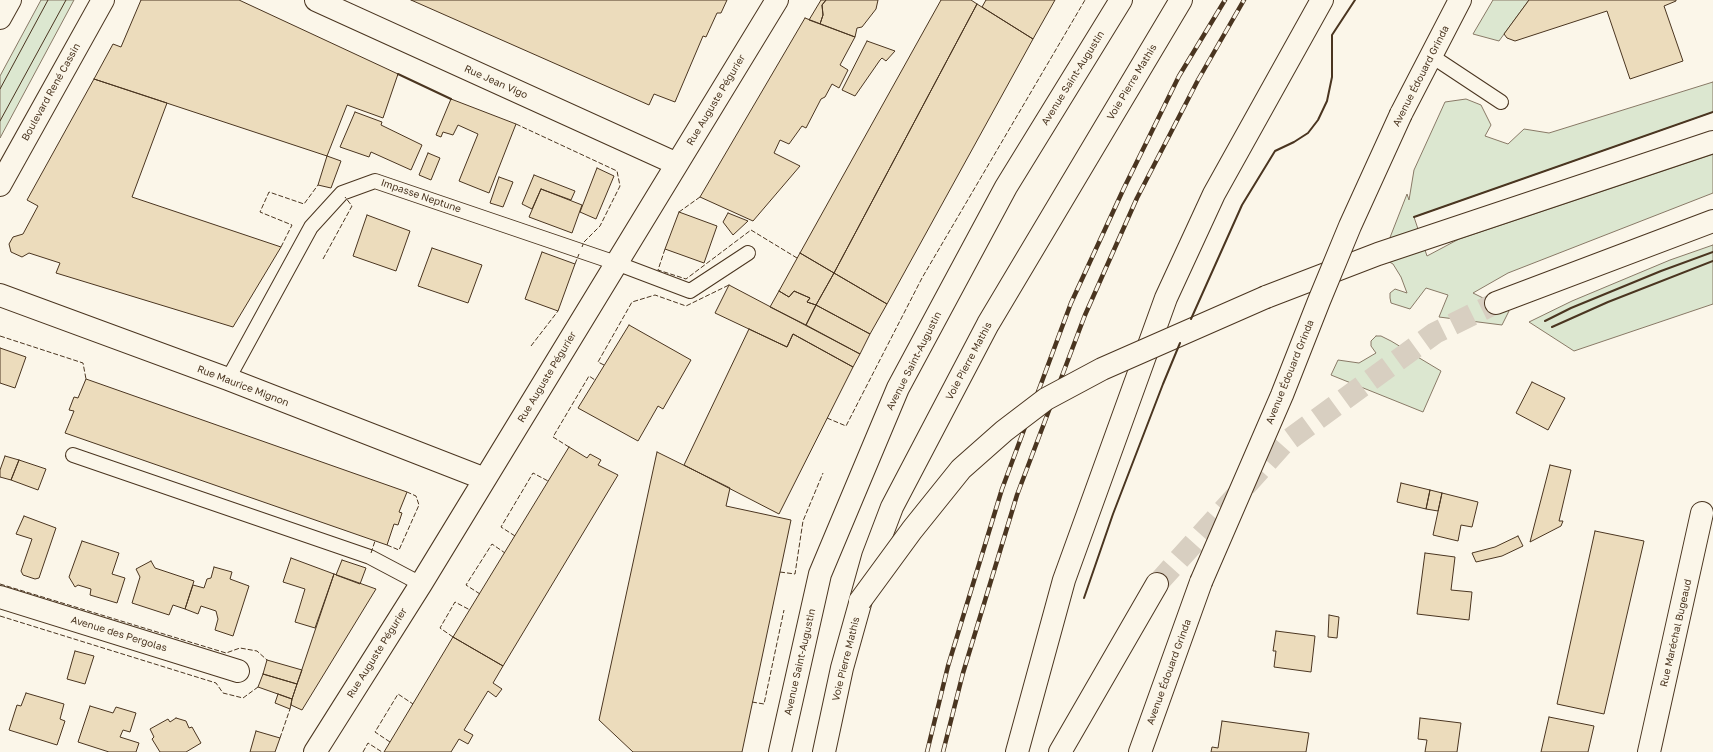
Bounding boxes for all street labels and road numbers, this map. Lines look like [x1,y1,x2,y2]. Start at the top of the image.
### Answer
street label: Avenue Édouard Grinda [1390,24,1452,128]
street label: Avenue Saint-Augustin [1039,29,1107,127]
street label: Boulevard René Cassin [19,41,83,143]
street label: Voie Pierre Mathis [1105,42,1159,122]
street label: Rue Auguste Pégurier [684,52,748,148]
street label: Rue Jean Vigo [462,63,530,101]
street label: Impasse Neptune [379,177,463,215]
street label: Avenue Saint-Augustin [884,310,944,412]
street label: Avenue Édouard Grinda [1264,318,1316,426]
street label: Voie Pierre Mathis [943,320,995,402]
street label: Rue Auguste Pégurier [515,329,579,425]
street label: Rue Maurice Mignon [195,363,291,409]
street label: Rue Maréchal Bugeaud [1658,578,1694,688]
street label: Rue Auguste Pégurier [344,606,410,700]
street label: Avenue Saint-Augustin [782,608,818,716]
street label: Avenue des Pergolas [69,614,169,654]
street label: Voie Pierre Mathis [830,616,862,702]
street label: Avenue Édouard Grinda [1144,617,1194,727]

